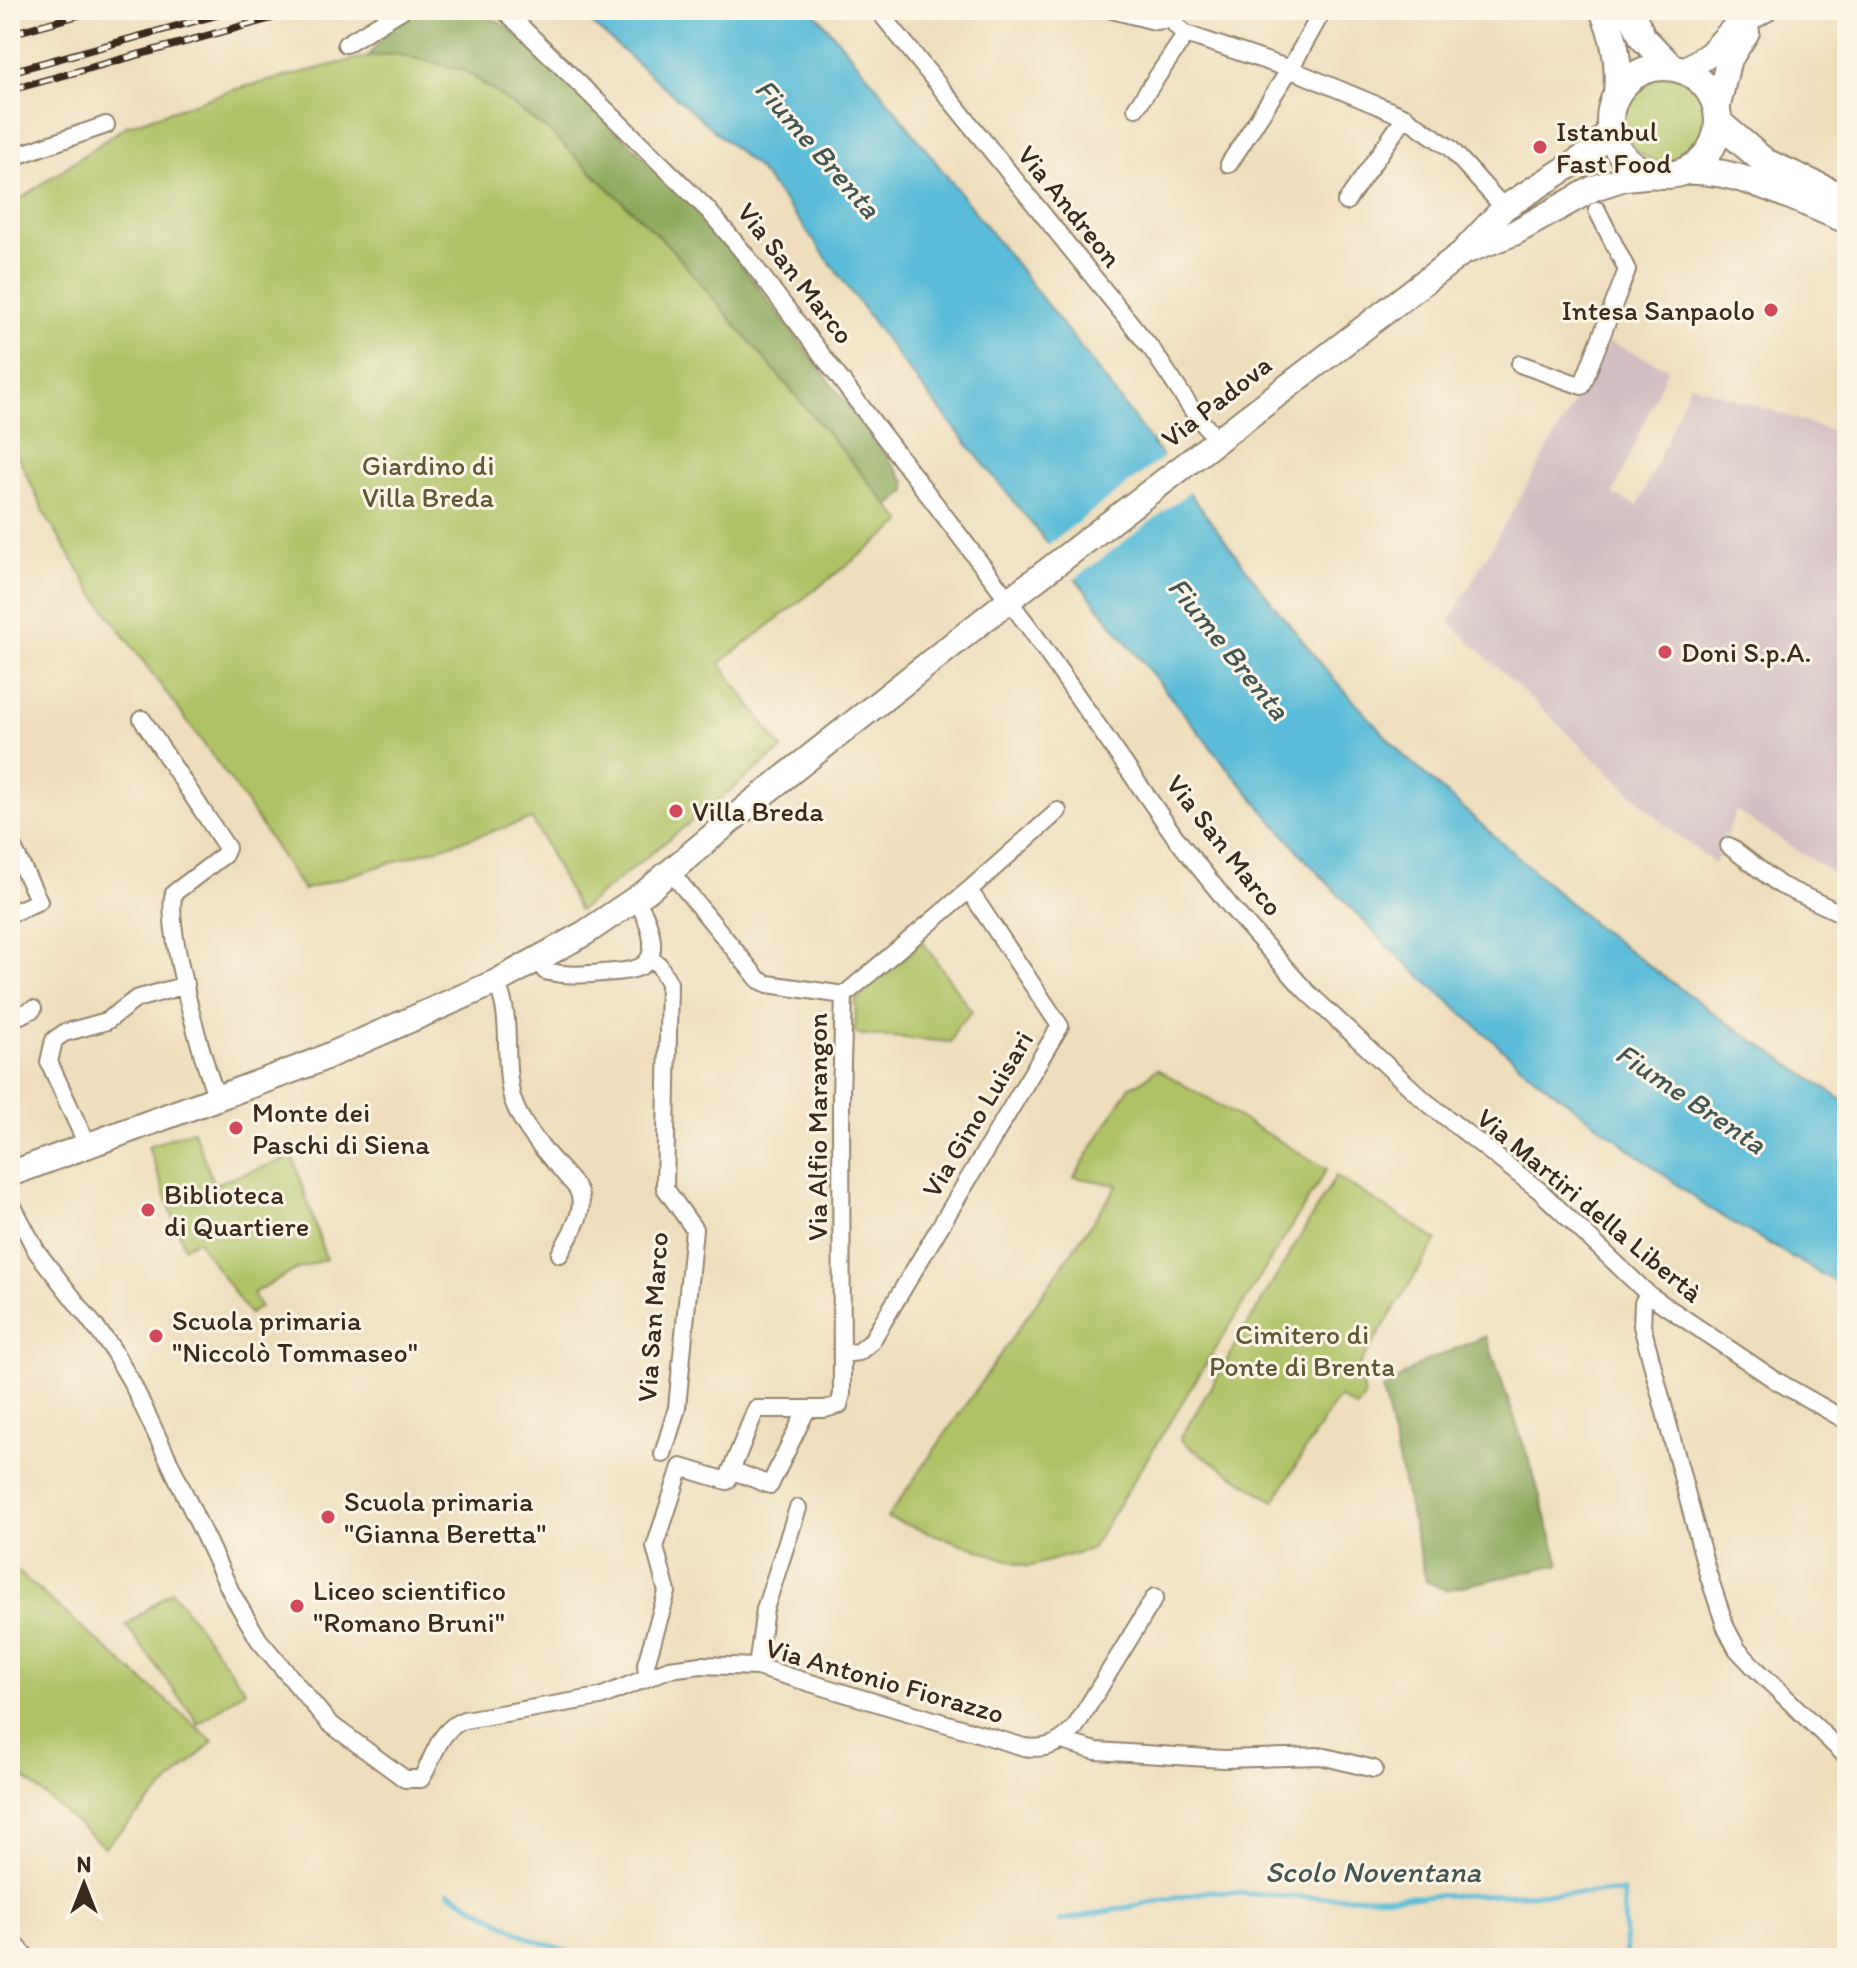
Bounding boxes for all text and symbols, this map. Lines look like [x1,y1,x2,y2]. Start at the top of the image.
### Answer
water label: Fiume Brenta [747,70,890,227]
place label: Istanbul Fast Food [1556,114,1671,180]
street label: Via Andreon [1010,138,1130,274]
marker: Istanbul Fast Food [1531,138,1549,156]
street label: Via San Marco [730,195,862,351]
place label: Intesa Sanpaolo [1561,293,1755,327]
marker: Intesa Sanpaolo [1762,301,1780,319]
street label: Via Padova [1154,347,1278,455]
park label: Giardino di Villa Breda [362,448,494,514]
water label: Fiume Brenta [1160,569,1299,728]
place label: Doni S.p.A. [1681,635,1811,669]
marker: Doni S.p.A. [1656,643,1674,661]
street label: Via San Marco [1159,767,1291,923]
place label: Villa Breda [692,794,824,828]
marker: Villa Breda [667,802,685,820]
street label: Via Alfio Marangon [800,1013,834,1241]
street label: Via Gino Luisari [914,1025,1040,1203]
water label: Fiume Brenta [1609,1034,1774,1163]
place label: Monte dei Paschi di Siena [252,1095,430,1161]
street label: Via Martiri della Libertà [1470,1100,1710,1310]
marker: Monte dei Paschi di Siena [227,1119,245,1137]
place label: Biblioteca di Quartiere [164,1177,309,1243]
marker: Biblioteca di Quartiere [139,1201,157,1219]
street label: Via San Marco [629,1231,675,1403]
place label: Scuola primaria "Niccolò Tommaseo" [172,1303,418,1369]
park label: Cimitero di Ponte di Brenta [1209,1317,1395,1383]
marker: Scuola primaria "Niccolò Tommaseo" [147,1327,165,1345]
place label: Scuola primaria "Gianna Beretta" [344,1484,547,1550]
marker: Scuola primaria "Gianna Beretta" [319,1508,337,1526]
place label: Liceo scientifico "Romano Bruni" [313,1573,506,1639]
marker: Liceo scientifico "Romano Bruni" [288,1597,306,1615]
street label: Via Antonio Fiorazzo [762,1630,1008,1730]
north arrow [44,1844,124,1924]
text: N [77,1851,91,1878]
water label: Scolo Noventana [1265,1853,1481,1890]

